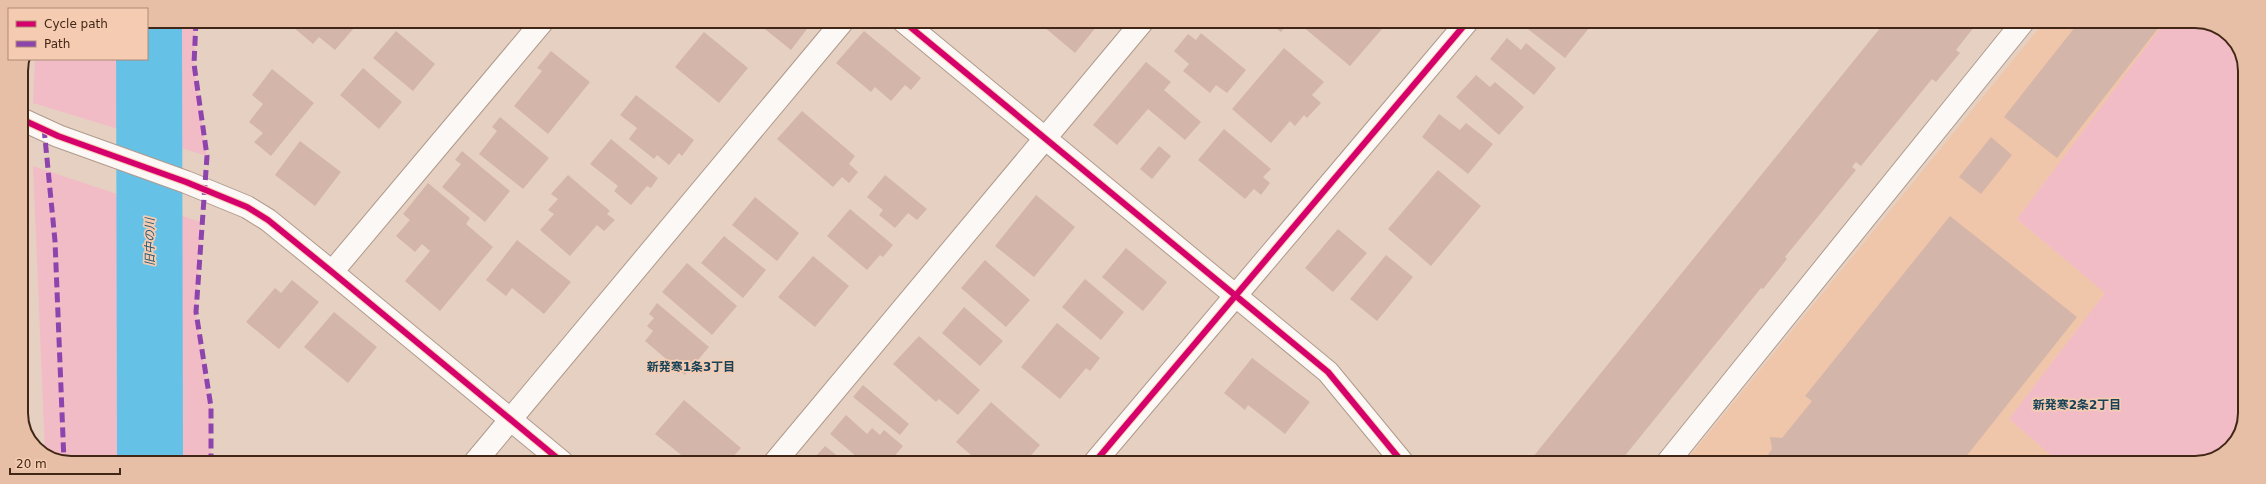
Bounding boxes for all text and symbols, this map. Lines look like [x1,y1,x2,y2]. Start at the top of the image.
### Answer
legend [8,8,148,60]
text: Cycle path [44,17,108,31]
text: Path [44,37,70,51]
water label: 旧中の川 [143,216,157,266]
district label: 新発寒1条3丁目 [647,360,735,374]
district label: 新発寒2条2丁目 [2033,398,2121,412]
scale bar [10,450,120,476]
text: 20 m [16,457,47,471]

